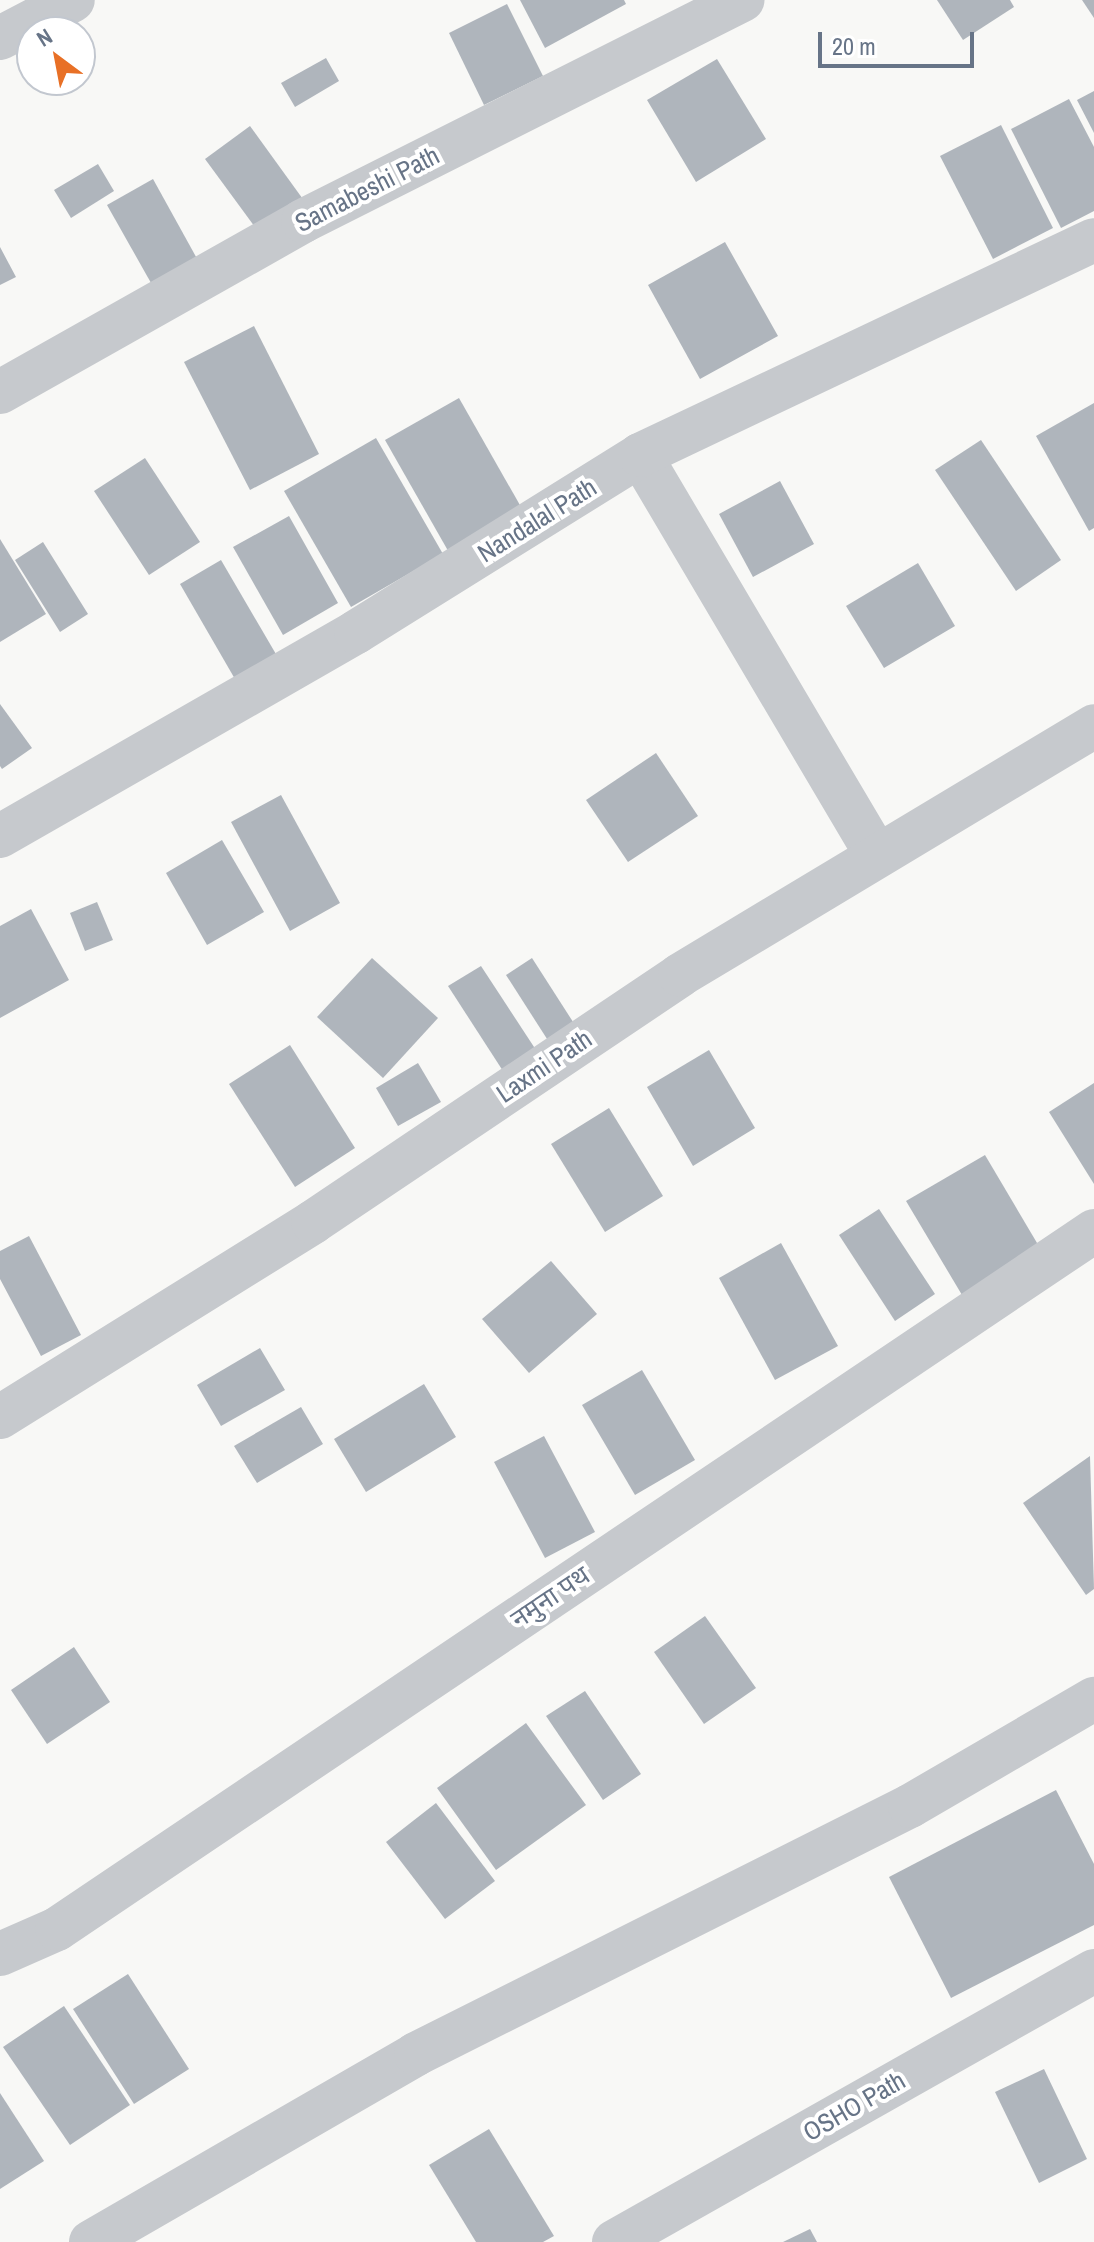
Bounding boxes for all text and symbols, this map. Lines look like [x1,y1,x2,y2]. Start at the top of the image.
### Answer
north arrow [16,16,96,96]
scale bar [822,16,978,66]
text: N [31,21,58,54]
text: 20 m [832,30,876,62]
street label: Samabeshi Path [290,139,444,239]
street label: Nandalal Path [472,471,602,569]
street label: Laxmi Path [491,1023,597,1109]
street label: नमुना पथ [505,1559,595,1635]
street label: OSHO Path [797,2064,911,2148]

